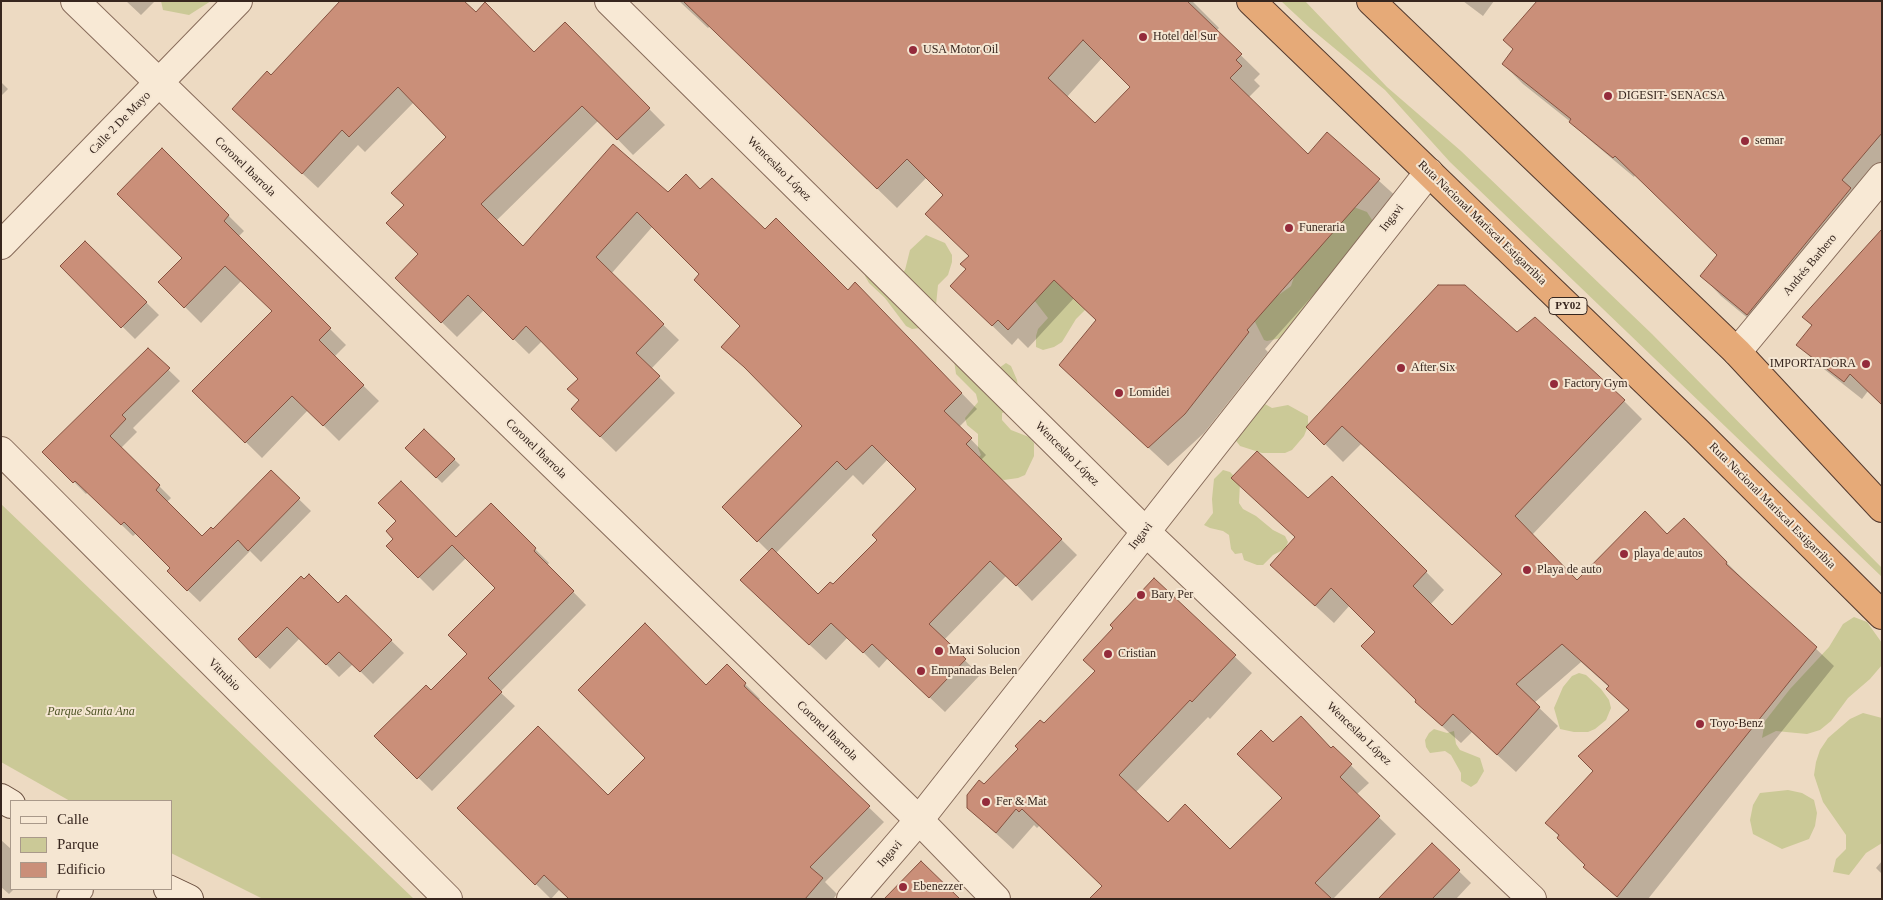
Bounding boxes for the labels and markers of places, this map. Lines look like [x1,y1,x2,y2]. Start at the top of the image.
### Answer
place label: Hotel del Sur [1153,30,1217,44]
marker: Hotel del Sur [1137,31,1149,43]
place label: USA Motor Oil [923,43,998,57]
marker: USA Motor Oil [907,44,919,56]
place label: DIGESIT- SENACSA [1618,89,1725,103]
marker: DIGESIT- SENACSA [1602,90,1614,102]
place label: semar [1755,134,1784,148]
marker: semar [1739,135,1751,147]
place label: Funeraria [1299,221,1345,235]
marker: Funeraria [1283,222,1295,234]
place label: IMPORTADORA [1770,357,1856,371]
marker: IMPORTADORA [1860,358,1872,370]
place label: After Six [1411,361,1455,375]
marker: After Six [1395,362,1407,374]
place label: Factory Gym [1564,377,1628,391]
marker: Factory Gym [1548,378,1560,390]
place label: Lomidei [1129,386,1170,400]
marker: Lomidei [1113,387,1125,399]
place label: playa de autos [1634,547,1703,561]
marker: playa de autos [1618,548,1630,560]
place label: Playa de auto [1537,563,1602,577]
marker: Playa de auto [1521,564,1533,576]
place label: Bary Per [1151,588,1193,602]
marker: Bary Per [1135,589,1147,601]
place label: Maxi Solucion [949,644,1020,658]
marker: Maxi Solucion [933,645,945,657]
place label: Cristian [1118,647,1156,661]
marker: Cristian [1102,648,1114,660]
place label: Empanadas Belen [931,664,1017,678]
marker: Empanadas Belen [915,665,927,677]
place label: Toyo-Benz [1710,717,1763,731]
marker: Toyo-Benz [1694,718,1706,730]
place label: Fer & Mat [996,795,1047,809]
marker: Fer & Mat [980,796,992,808]
place label: Ebenezzer [913,880,963,894]
marker: Ebenezzer [897,881,909,893]

